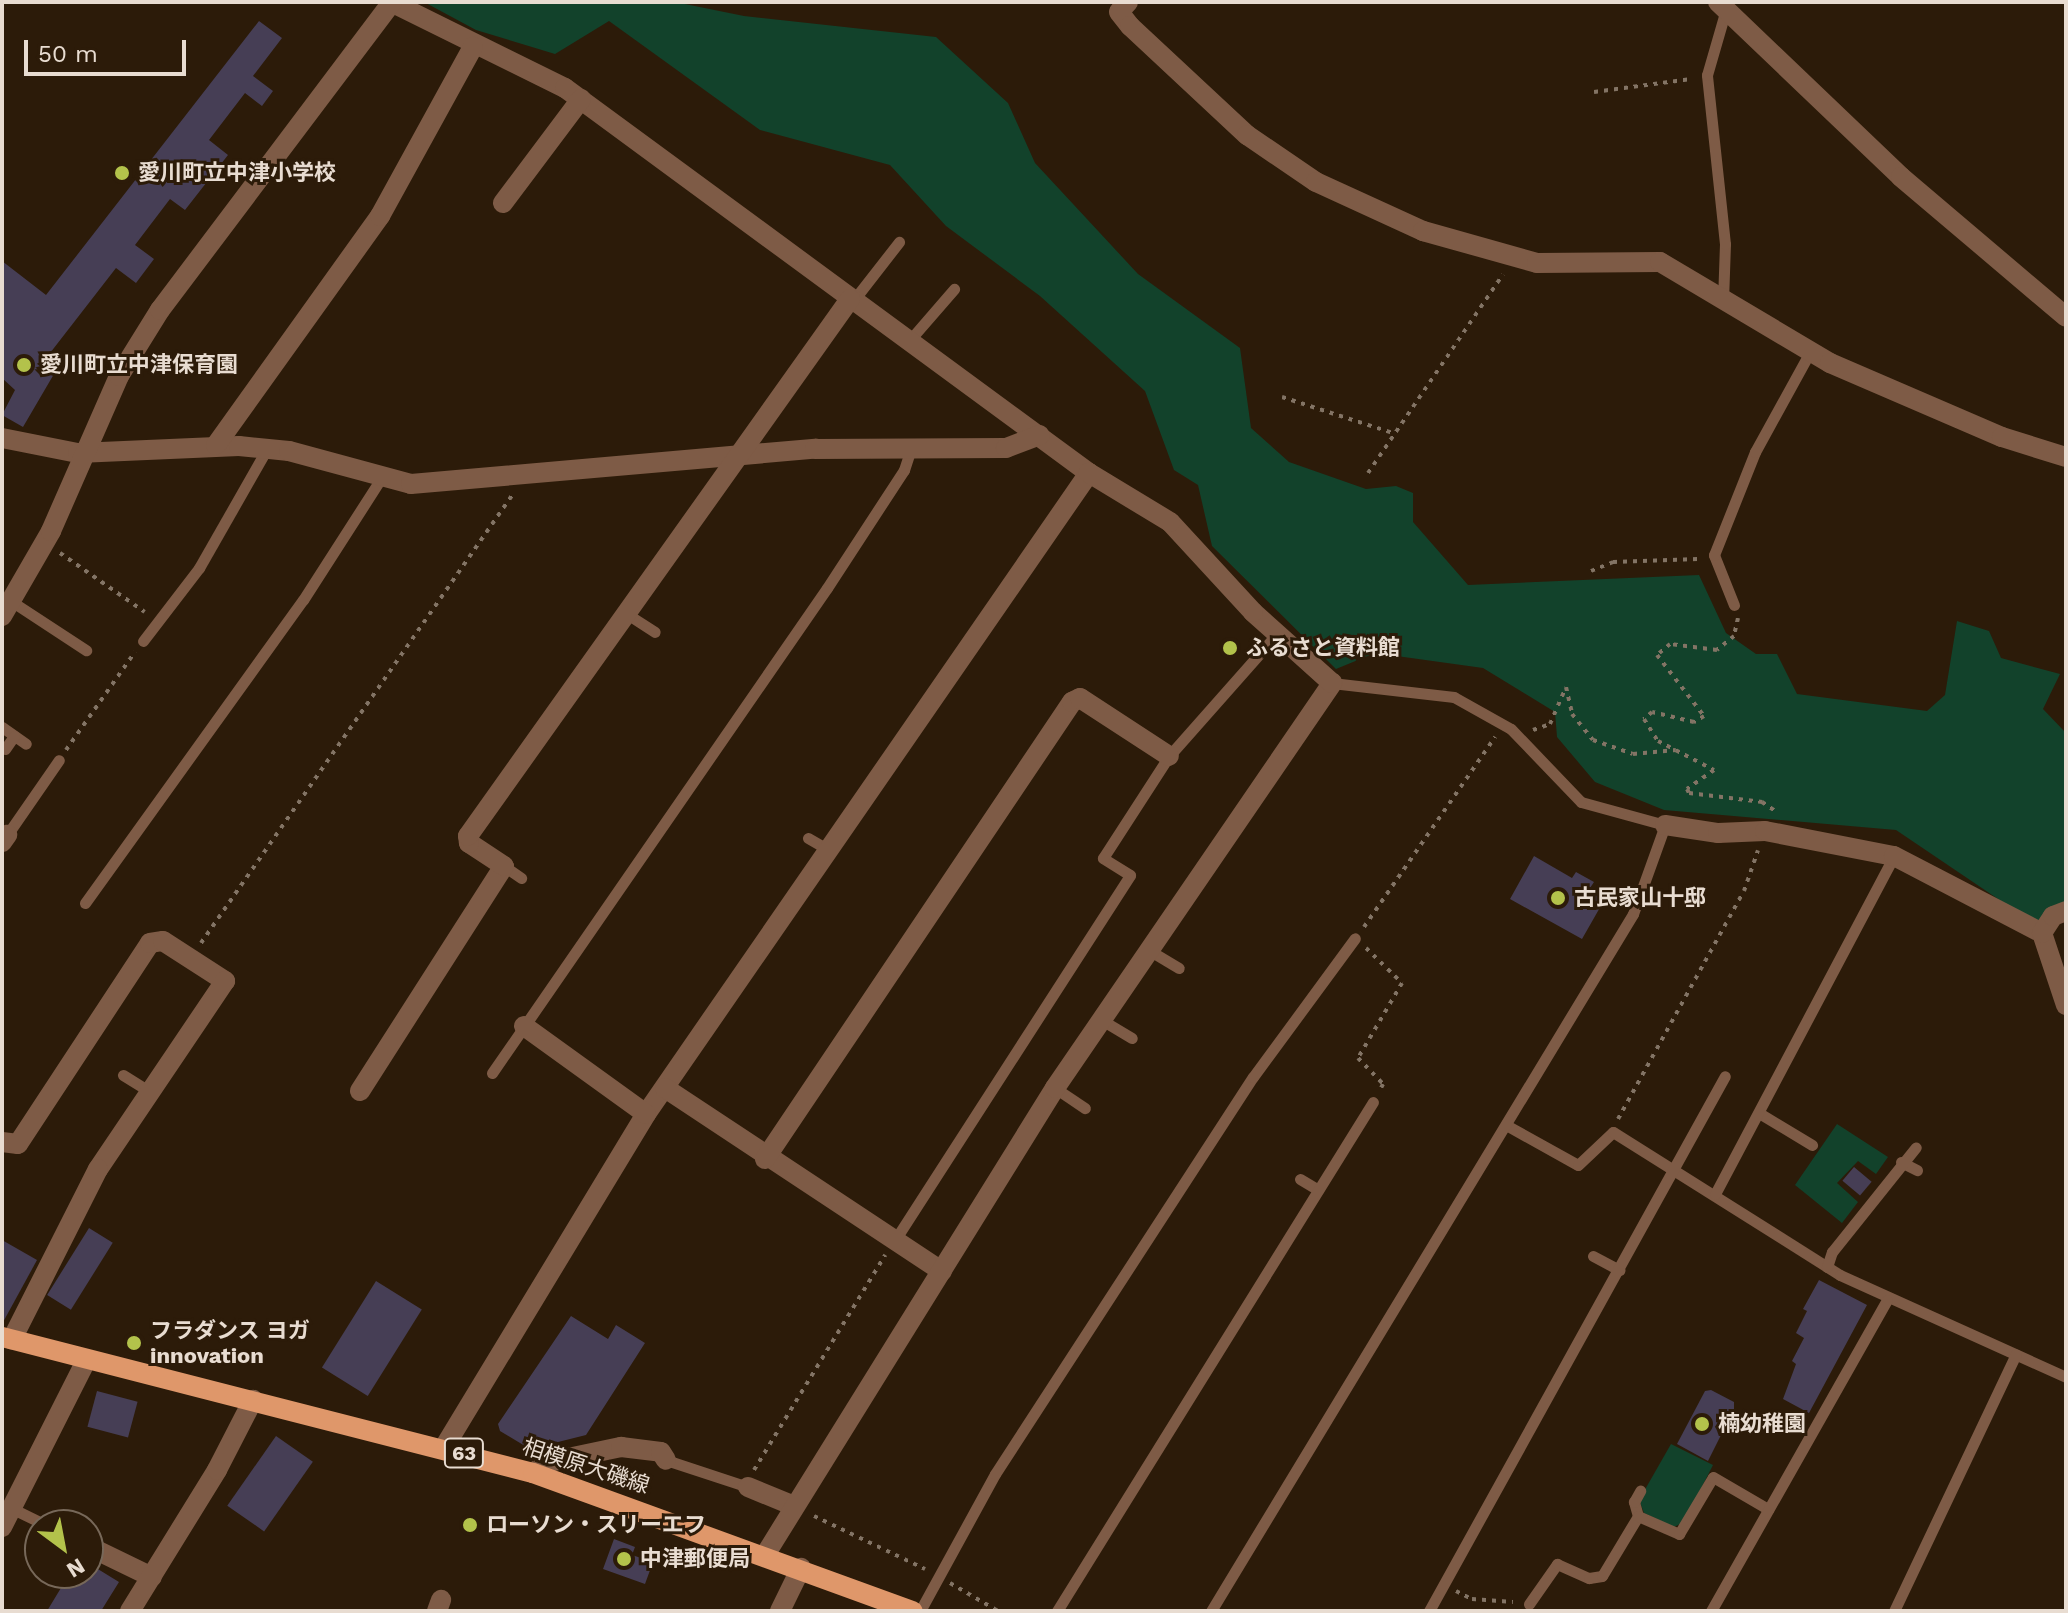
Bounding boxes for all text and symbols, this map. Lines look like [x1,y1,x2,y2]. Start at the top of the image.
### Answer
scale bar [28,24,190,74]
text: 50 m [38,40,98,68]
place label: 愛川町立中津小学校 [138,160,336,186]
marker: 愛川町立中津小学校 [113,164,131,182]
place label: 愛川町立中津保育園 [40,352,238,378]
marker: 愛川町立中津保育園 [15,356,33,374]
place label: ふるさと資料館 [1246,635,1400,661]
marker: ふるさと資料館 [1221,639,1239,657]
place label: 古民家山十邸 [1574,885,1706,911]
marker: 古民家山十邸 [1549,889,1567,907]
place label: フラダンス ヨガ innovation [150,1317,310,1368]
marker: フラダンス ヨガ innovation [125,1334,143,1352]
place label: 楠幼稚園 [1718,1411,1806,1437]
marker: 楠幼稚園 [1693,1415,1711,1433]
street label: 相模原大磯線 [519,1433,653,1499]
road number: 63 [442,1437,486,1469]
north arrow [24,1509,104,1589]
place label: ローソン・スリーエフ [486,1512,706,1538]
marker: ローソン・スリーエフ [461,1516,479,1534]
place label: 中津郵便局 [640,1546,750,1572]
marker: 中津郵便局 [615,1550,633,1568]
text: N [62,1553,89,1583]

